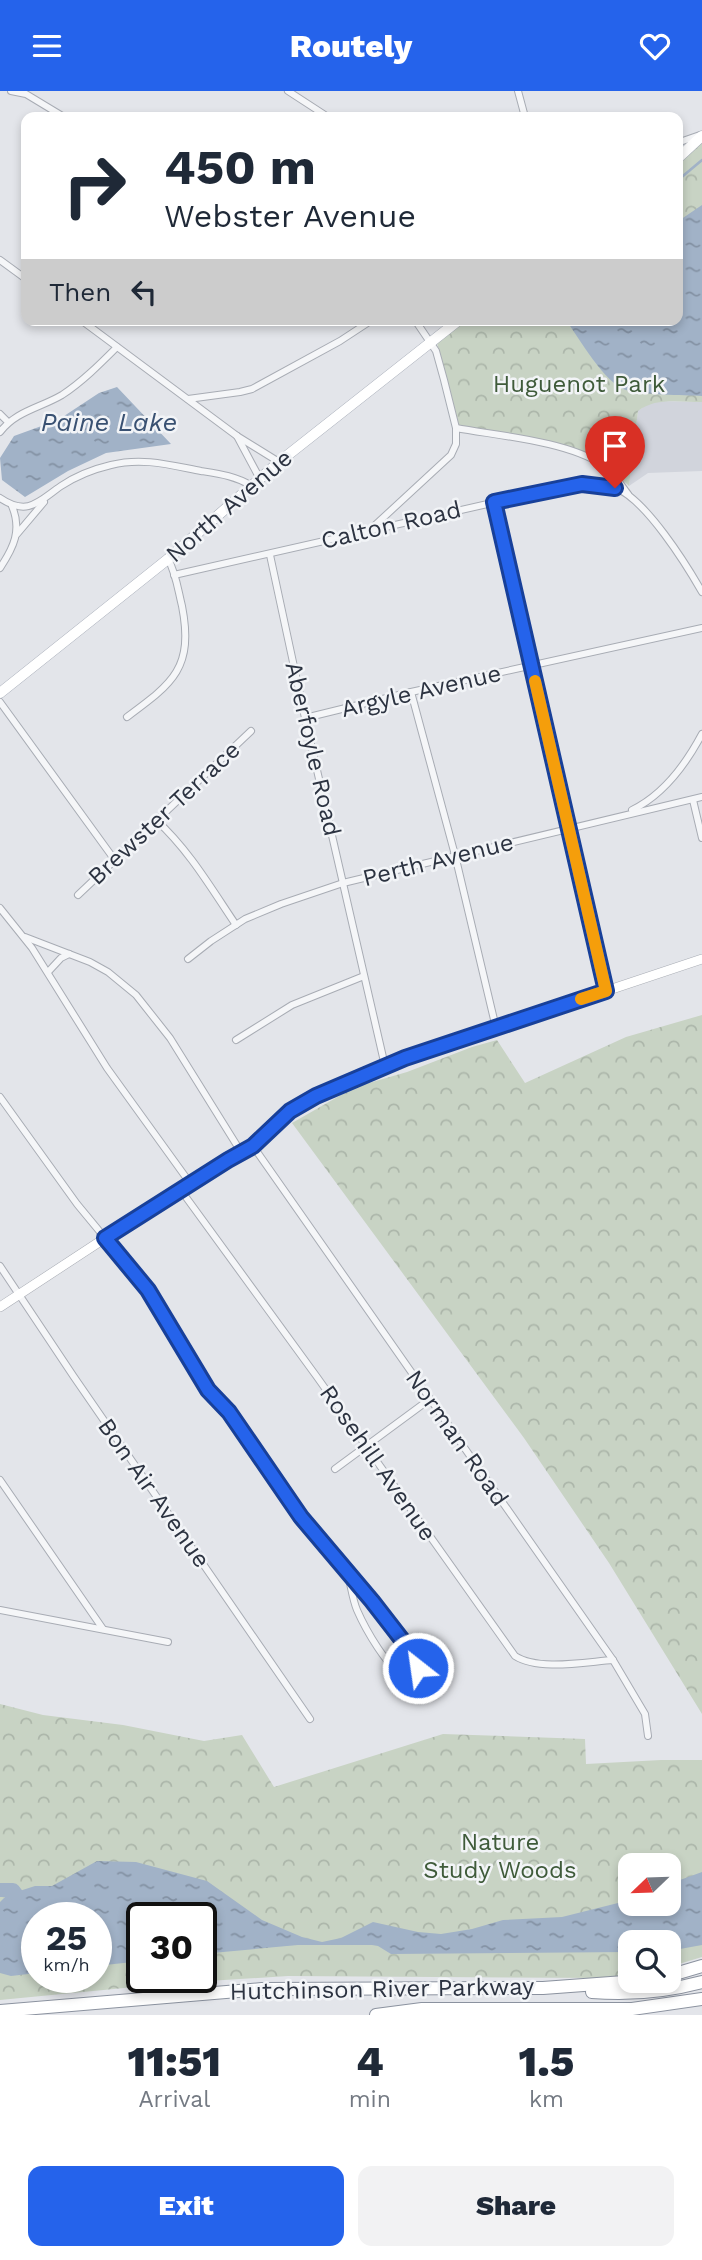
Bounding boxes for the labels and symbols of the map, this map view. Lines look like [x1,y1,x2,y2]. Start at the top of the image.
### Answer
park label: Huguenot Park [493,370,666,398]
water label: Paine Lake [41,407,177,437]
pin [585,416,645,488]
street label: North Avenue [160,444,298,568]
street label: Calton Road [318,495,464,555]
street label: Aberfoyle Road [279,659,347,839]
street label: Argyle Avenue [338,659,504,723]
street label: Brewster Terrace [82,735,246,891]
street label: Perth Avenue [360,828,516,892]
street label: Norman Road [400,1365,514,1511]
street label: Rosehill Avenue [314,1380,442,1546]
street label: Bon Air Avenue [92,1413,216,1573]
position arrow [381,1631,455,1705]
park label: Nature Study Woods [423,1828,577,1884]
north arrow [618,1853,681,1916]
speed limit sign: 30 [126,1902,217,1993]
street label: Hutchinson River Parkway [229,1972,535,2006]

